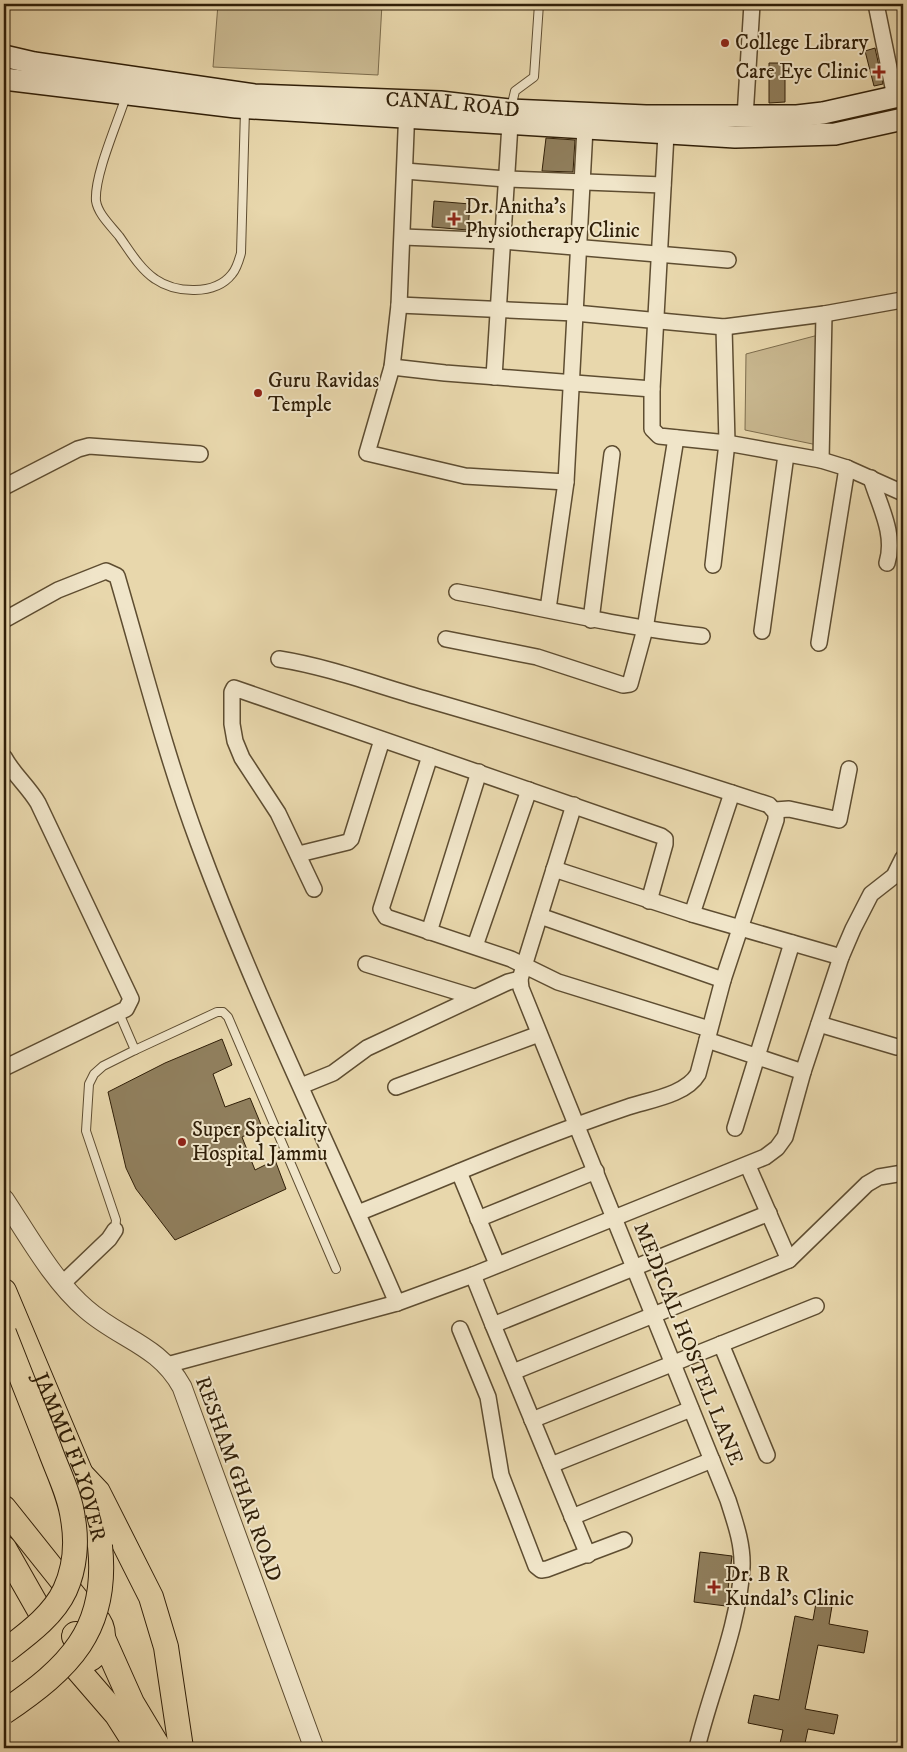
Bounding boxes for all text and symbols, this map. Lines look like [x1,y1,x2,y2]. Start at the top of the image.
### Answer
place label: College Library [735,30,870,56]
marker: College Library [719,37,731,49]
place label: Care Eye Clinic [735,59,868,85]
marker: Care Eye Clinic [872,65,886,79]
street label: CANAL ROAD [385,87,520,123]
place label: Dr. Anitha's Physiotherapy Clinic [465,194,640,244]
marker: Dr. Anitha's Physiotherapy Clinic [447,212,461,226]
place label: Guru Ravidas Temple [268,368,379,418]
marker: Guru Ravidas Temple [252,387,264,399]
place label: Super Speciality Hospital Jammu [192,1117,328,1167]
marker: Super Speciality Hospital Jammu [176,1136,188,1148]
street label: MEDICAL HOSTEL LANE [627,1219,749,1469]
street label: JAMMU FLYOVER [26,1367,111,1544]
street label: RESHAM GHAR ROAD [189,1373,287,1585]
place label: Dr. B R Kundal's Clinic [725,1562,854,1612]
marker: Dr. B R Kundal's Clinic [707,1580,721,1594]

